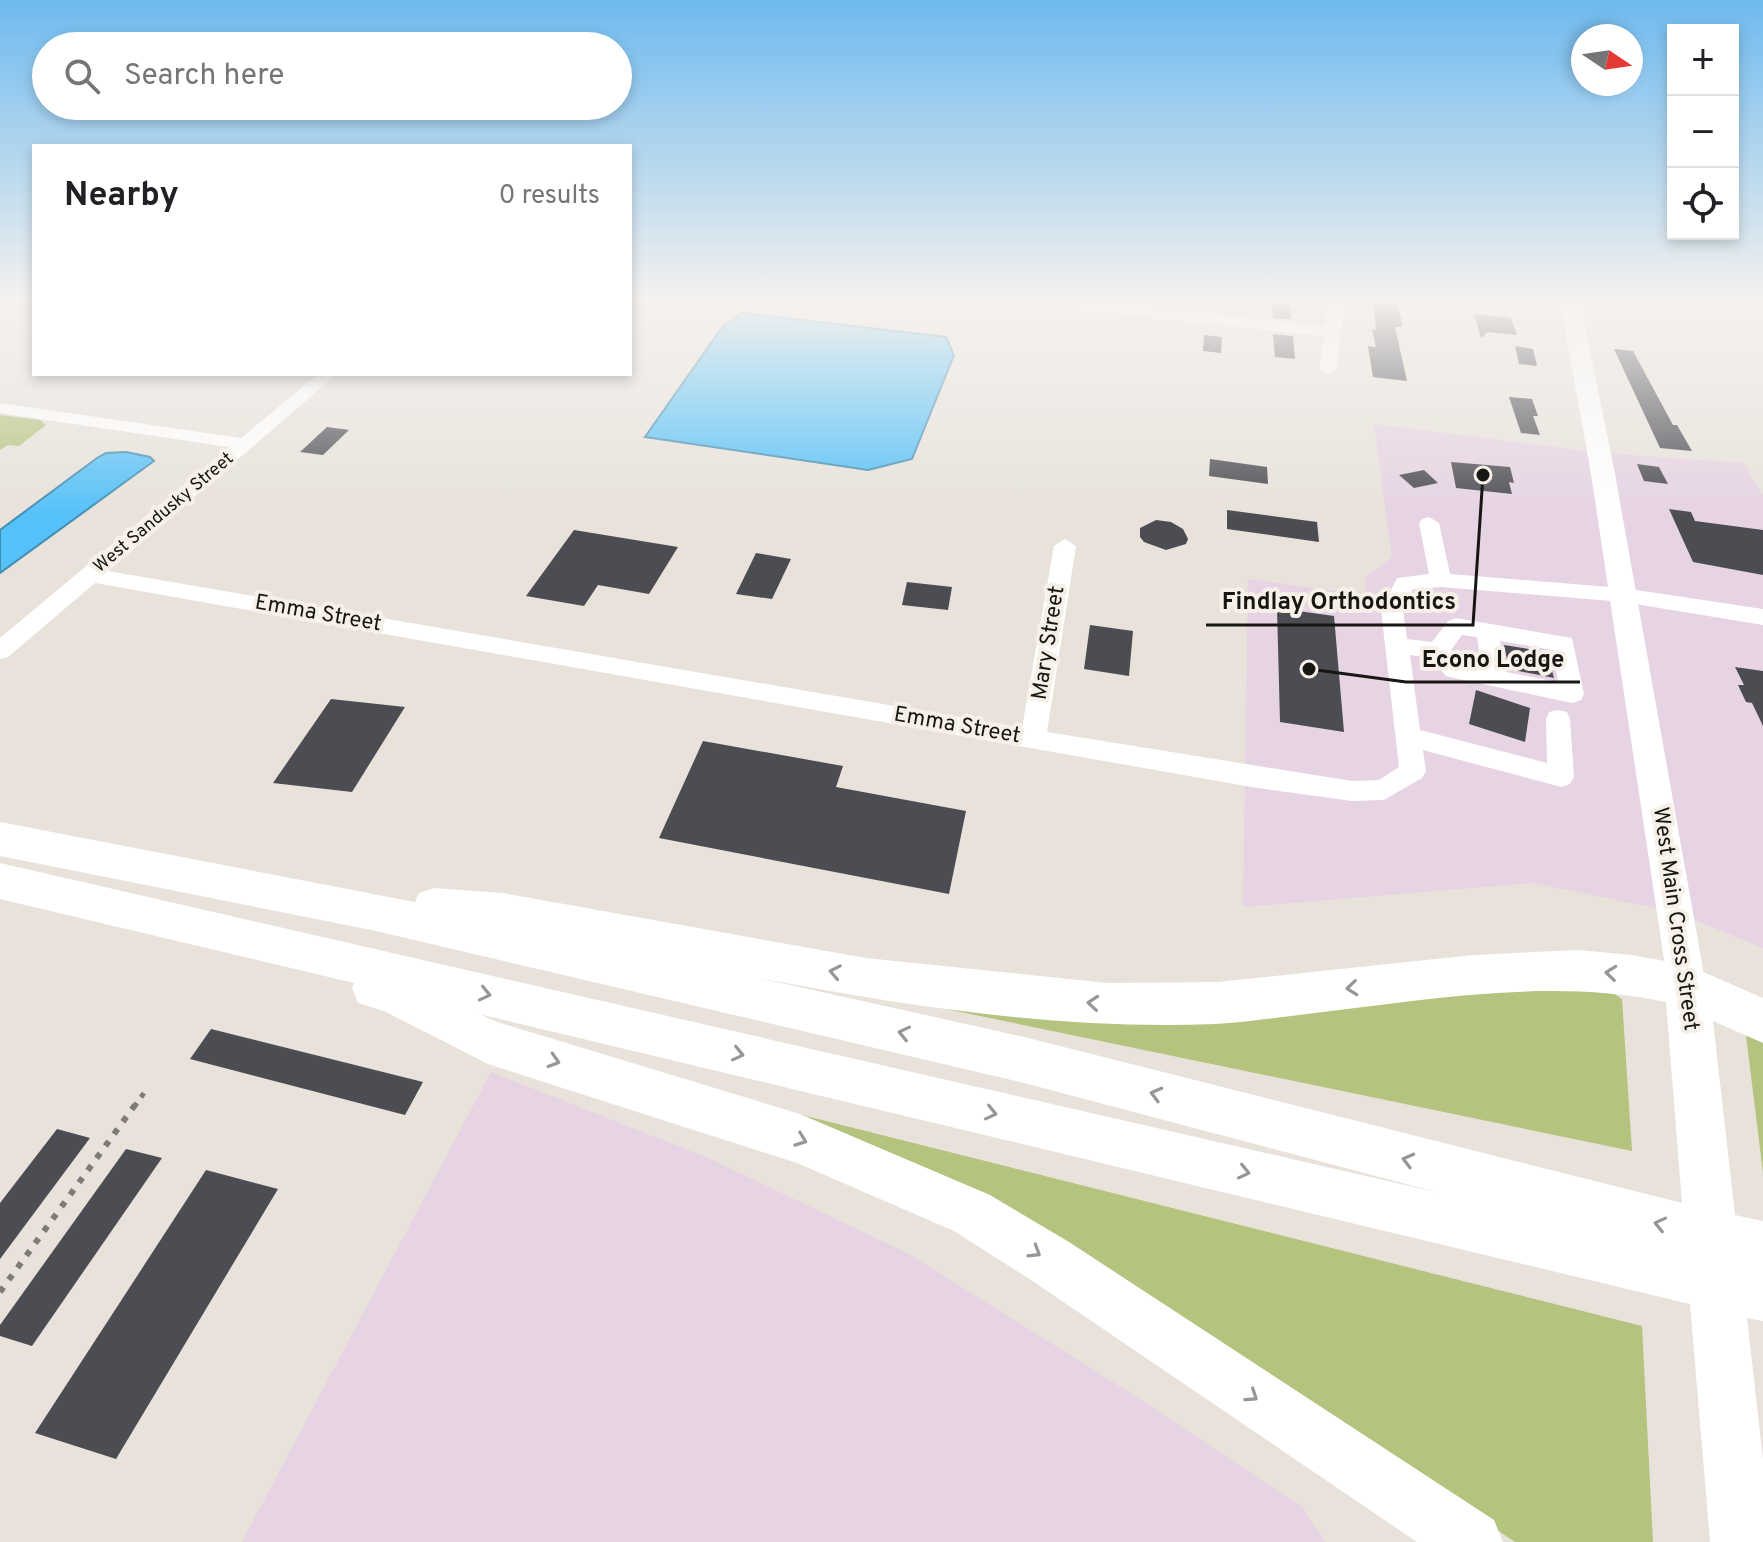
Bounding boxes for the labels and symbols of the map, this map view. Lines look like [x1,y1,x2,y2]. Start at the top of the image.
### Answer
north arrow [1571,24,1643,96]
street label: West Sandusky Street [89,448,239,578]
callout: Findlay Orthodontics [1206,577,1473,625]
street label: Mary Street [1027,584,1071,702]
text: Findlay Orthodontics [1222,588,1456,618]
street label: Emma Street [253,590,383,638]
callout: Econo Lodge [1406,634,1580,682]
text: Econo Lodge [1422,646,1564,676]
street label: Emma Street [892,702,1022,750]
street label: West Main Cross Street [1646,805,1704,1033]
one-way arrow [1604,964,1617,981]
one-way arrow [828,965,841,982]
one-way arrow [1345,980,1358,997]
one-way arrow [477,985,491,1002]
one-way arrow [1086,995,1099,1012]
one-way arrow [897,1025,911,1042]
one-way arrow [731,1045,744,1062]
one-way arrow [546,1052,560,1068]
one-way arrow [1150,1087,1164,1104]
one-way arrow [984,1104,997,1121]
one-way arrow [793,1130,807,1147]
one-way arrow [1401,1152,1415,1169]
one-way arrow [1237,1163,1251,1180]
one-way arrow [1653,1216,1667,1233]
one-way arrow [1026,1242,1041,1258]
one-way arrow [1243,1386,1257,1401]

